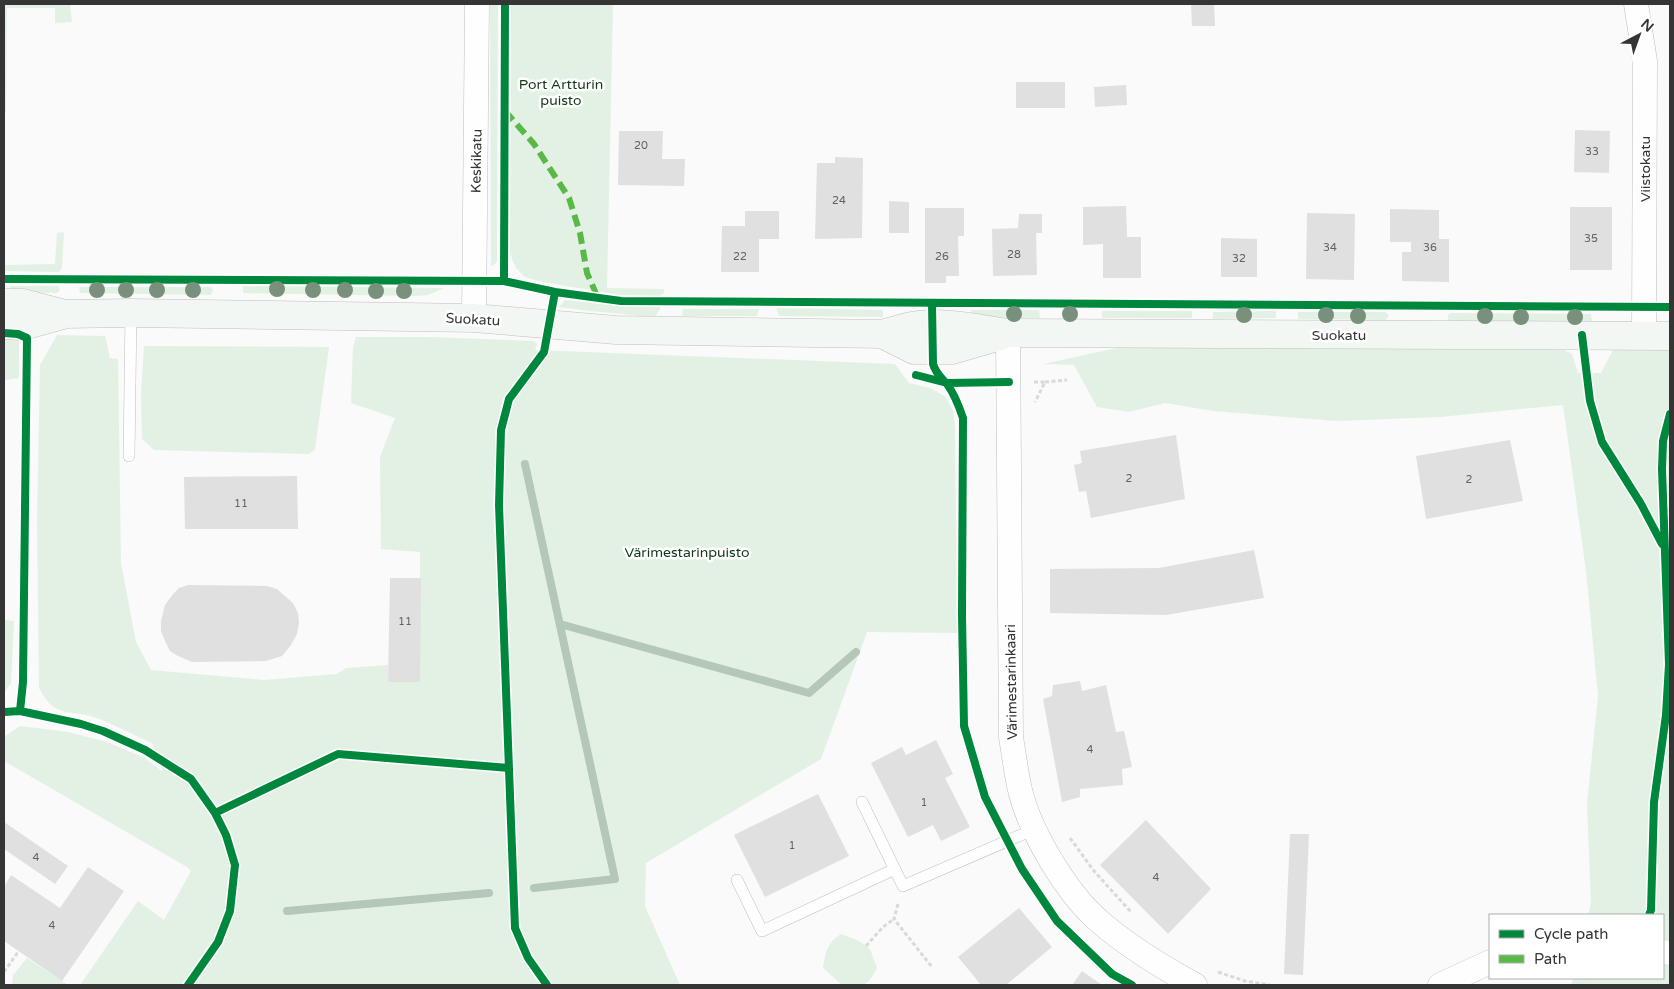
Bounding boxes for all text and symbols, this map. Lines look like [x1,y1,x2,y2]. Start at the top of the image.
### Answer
north arrow [1614,10,1664,60]
text: N [1637,15,1657,36]
park label: Port Artturin puisto [519,76,603,109]
street label: Keskikatu [467,129,486,193]
street label: Viistokatu [1637,136,1654,202]
house number: 20 [634,139,648,152]
house number: 33 [1585,145,1599,158]
house number: 24 [832,194,846,207]
house number: 35 [1584,232,1598,245]
house number: 34 [1323,241,1337,254]
house number: 36 [1423,241,1437,254]
house number: 28 [1007,248,1021,261]
house number: 22 [733,250,747,263]
house number: 26 [935,250,949,263]
house number: 32 [1232,252,1246,265]
street label: Suokatu [445,310,501,329]
street label: Suokatu [1312,327,1366,344]
house number: 2 [1126,472,1133,485]
house number: 2 [1466,473,1473,486]
house number: 11 [234,497,248,510]
park label: Värimestarinpuisto [625,544,749,561]
house number: 11 [398,615,412,628]
street label: Värimestarinkaari [1002,624,1021,740]
house number: 4 [1087,743,1094,756]
house number: 1 [921,796,927,809]
house number: 1 [789,839,795,852]
house number: 4 [33,851,40,864]
house number: 4 [1153,871,1160,884]
legend [1489,914,1664,979]
house number: 4 [49,919,56,932]
text: Cycle path [1534,925,1608,943]
text: Path [1534,950,1567,968]

